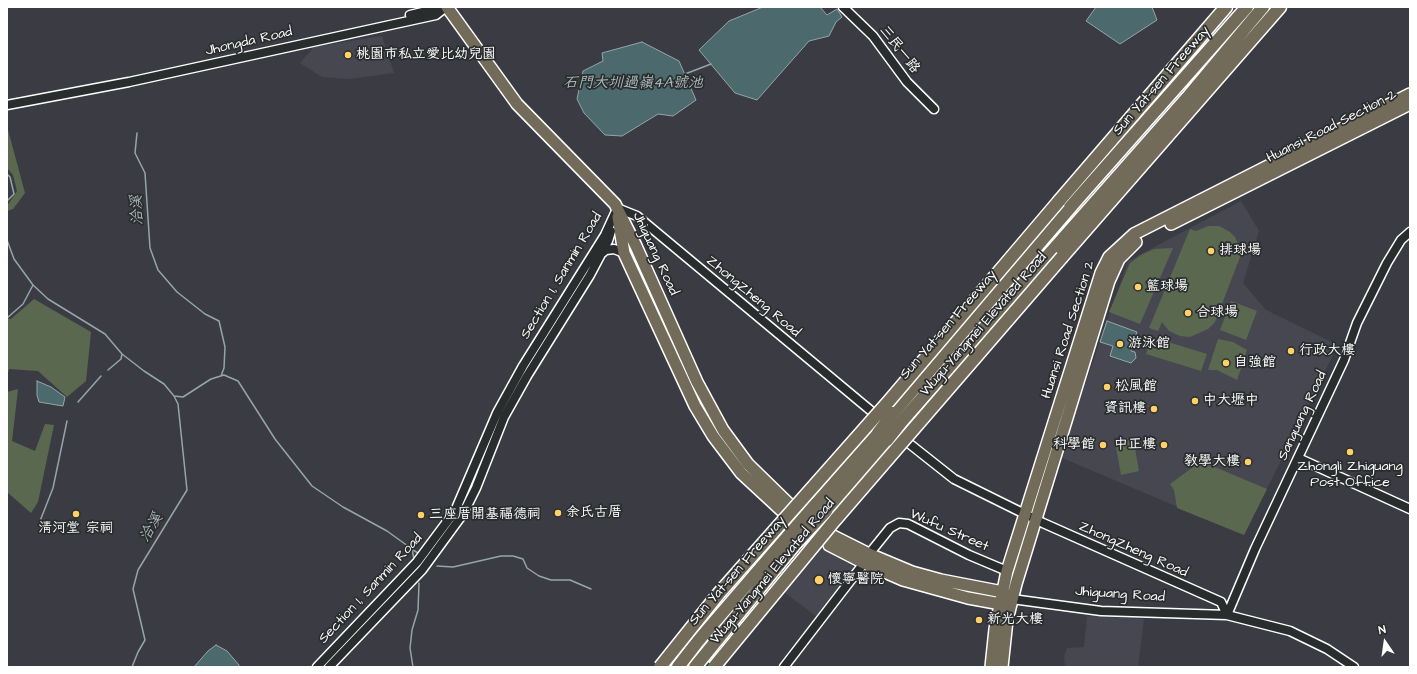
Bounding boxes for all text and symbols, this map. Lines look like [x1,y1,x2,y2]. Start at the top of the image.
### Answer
street label: 三民一路 [875,23,923,77]
street label: Sun Yat-sen Freeway [1110,23,1214,139]
street label: Jhongda Road [204,24,294,60]
place label: 桃園市私立愛比幼兒園 [356,47,496,63]
marker: 桃園市私立愛比幼兒園 [343,50,353,60]
water label: 石門大圳過嶺4A號池 [563,75,703,93]
street label: Huansi Road Section 2 [1264,87,1400,167]
water label: 洽溪 [128,195,148,225]
street label: Section 1, Sanmin Road [518,210,606,342]
street label: Jhiguang Road [628,210,682,298]
place label: 排球場 [1219,243,1261,259]
marker: 排球場 [1206,246,1216,256]
street label: Wugu-Yangmei Elevated Road [917,250,1051,400]
street label: ZhongZheng Road [703,253,803,341]
street label: Huansi Road Section 2 [1039,259,1099,401]
street label: Sun Yat-sen Freeway [897,267,1001,383]
place label: 籃球場 [1146,279,1188,295]
marker: 籃球場 [1133,282,1143,292]
place label: 合球場 [1196,305,1238,321]
marker: 合球場 [1183,308,1193,318]
place label: 游泳館 [1128,336,1170,352]
marker: 游泳館 [1115,339,1125,349]
place label: 行政大樓 [1299,343,1355,359]
marker: 行政大樓 [1286,346,1296,356]
place label: 自強館 [1234,355,1276,371]
marker: 自強館 [1221,358,1231,368]
street label: Sanguang Road [1275,369,1331,463]
place label: 松風館 [1115,379,1157,395]
marker: 松風館 [1102,382,1112,392]
place label: 中大壢中 [1203,393,1259,409]
marker: 中大壢中 [1190,396,1200,406]
place label: 資訊樓 [1104,401,1146,417]
marker: 資訊樓 [1149,404,1159,414]
place label: 科學館 [1053,437,1095,453]
place label: 中正樓 [1114,437,1156,453]
marker: 科學館 [1098,440,1108,450]
marker: 中正樓 [1159,440,1169,450]
marker: Zhongli Zhiguang Post Office [1345,447,1355,457]
place label: 教學大樓 [1184,454,1240,470]
marker: 教學大樓 [1243,457,1253,467]
place label: Zhongli Zhiguang Post Office [1297,459,1403,492]
street label: Wugu-Yangmei Elevated Road [707,496,839,648]
place label: 余氏古厝 [566,505,622,521]
street label: Wufu Street [907,506,991,556]
place label: 三座厝開基福德祠 [429,507,541,523]
marker: 余氏古厝 [553,508,563,518]
marker: 清河堂 宗祠 [71,509,81,519]
marker: 三座厝開基福德祠 [416,510,426,520]
water label: 洽溪 [137,511,167,545]
street label: Sun Yat-sen Freeway [686,513,790,629]
street label: ZhongZheng Road [1076,518,1190,582]
place label: 清河堂 宗祠 [38,521,114,537]
street label: Section 1, Sanmin Road [316,530,426,648]
place label: 懷寧醫院 [828,572,884,588]
marker: 懷寧醫院 [813,574,825,586]
street label: Jhiguang Road [1075,583,1165,607]
place label: 新光大樓 [987,612,1043,628]
marker: 新光大樓 [974,615,984,625]
north arrow [1365,622,1405,662]
text: N [1377,622,1387,638]

